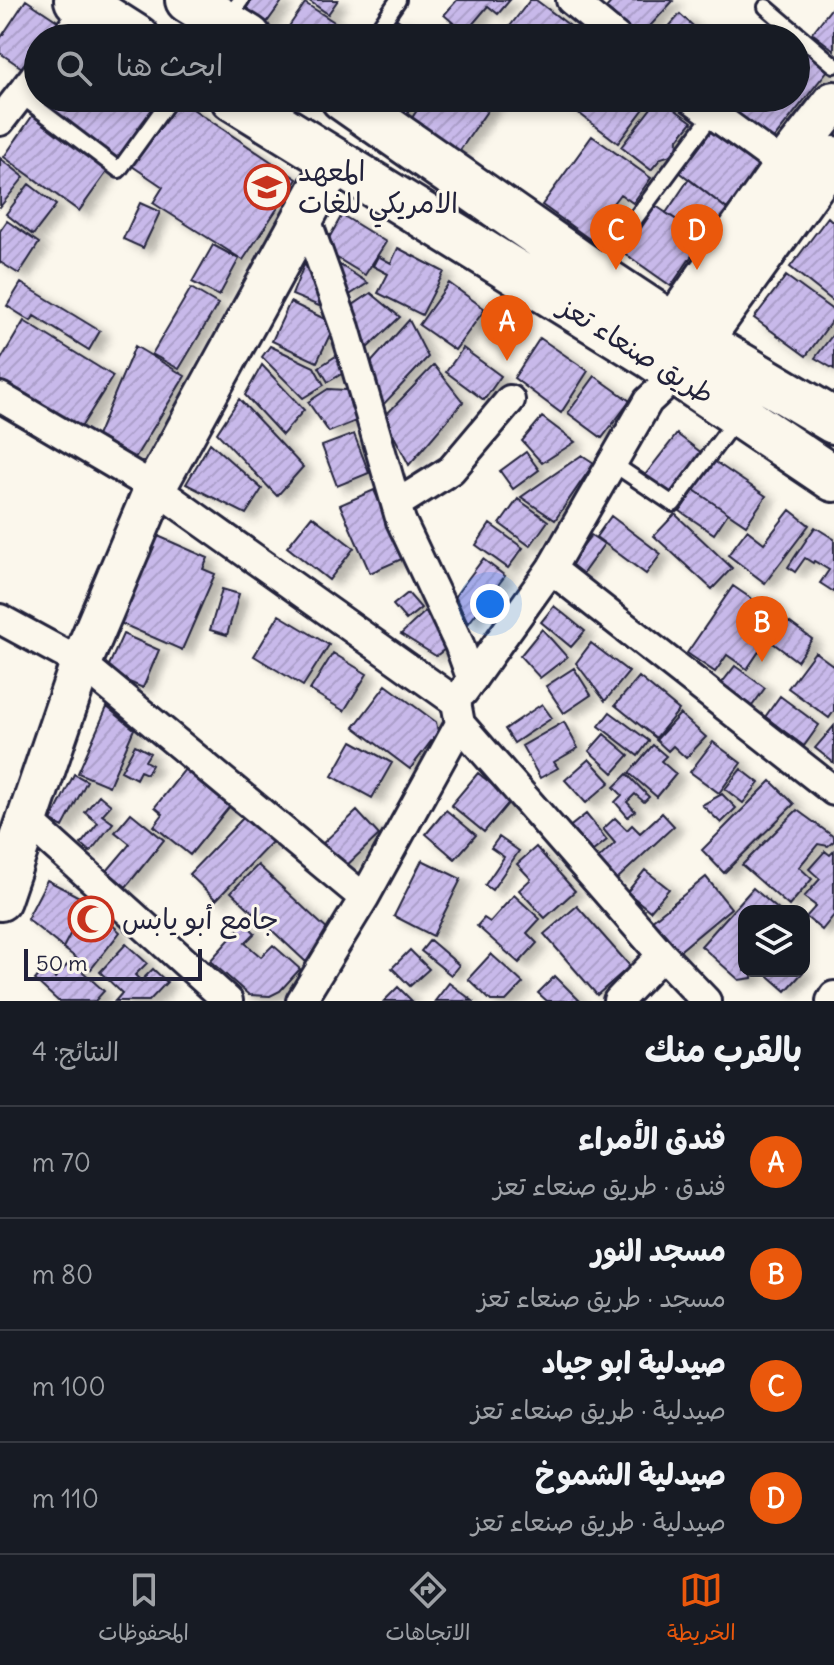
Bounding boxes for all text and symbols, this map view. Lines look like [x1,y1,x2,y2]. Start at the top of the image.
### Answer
search box [24,24,810,112]
icon: search [52,46,96,90]
text: ابحث هنا [116,46,223,84]
place label: المعهد الامريكي للغات [298,153,458,228]
school or university icon: المعهد الامريكي للغات [243,163,291,211]
pin: C [590,204,642,270]
pin: D [671,204,723,270]
street label: طريق صنعاء تعز [551,287,721,412]
pin: A [481,295,533,361]
your location [470,584,510,624]
pin: B [736,596,788,662]
mosque icon: جامع أبو يابس [67,895,115,943]
place label: جامع أبو يابس [122,901,279,939]
map controls [738,905,810,977]
button: layers [738,905,810,977]
scale bar [24,945,202,981]
text: 50 m [36,949,88,977]
text: بالقرب منك [645,1028,802,1071]
text: النتائج: 4 [32,1035,119,1068]
text: فندق الأمراء [578,1119,726,1157]
text: 70 m [32,1146,91,1179]
text: A [768,1146,784,1179]
text: فندق · طريق صنعاء تعز [494,1169,726,1202]
text: مسجد النور [592,1231,726,1269]
text: 80 m [32,1258,93,1291]
text: B [767,1258,785,1291]
text: مسجد · طريق صنعاء تعز [477,1281,726,1314]
text: صيدلية ابو جياد [542,1343,726,1381]
text: 100 m [32,1370,106,1403]
text: C [767,1370,785,1403]
text: صيدلية · طريق صنعاء تعز [471,1393,726,1426]
text: صيدلية الشموخ [535,1455,726,1493]
text: 110 m [32,1482,99,1515]
text: D [767,1482,785,1515]
text: صيدلية · طريق صنعاء تعز [471,1505,726,1538]
tab: المحفوظات [98,1568,189,1652]
tab: الاتجاهات [386,1568,470,1652]
tab: الخريطة [667,1568,736,1652]

